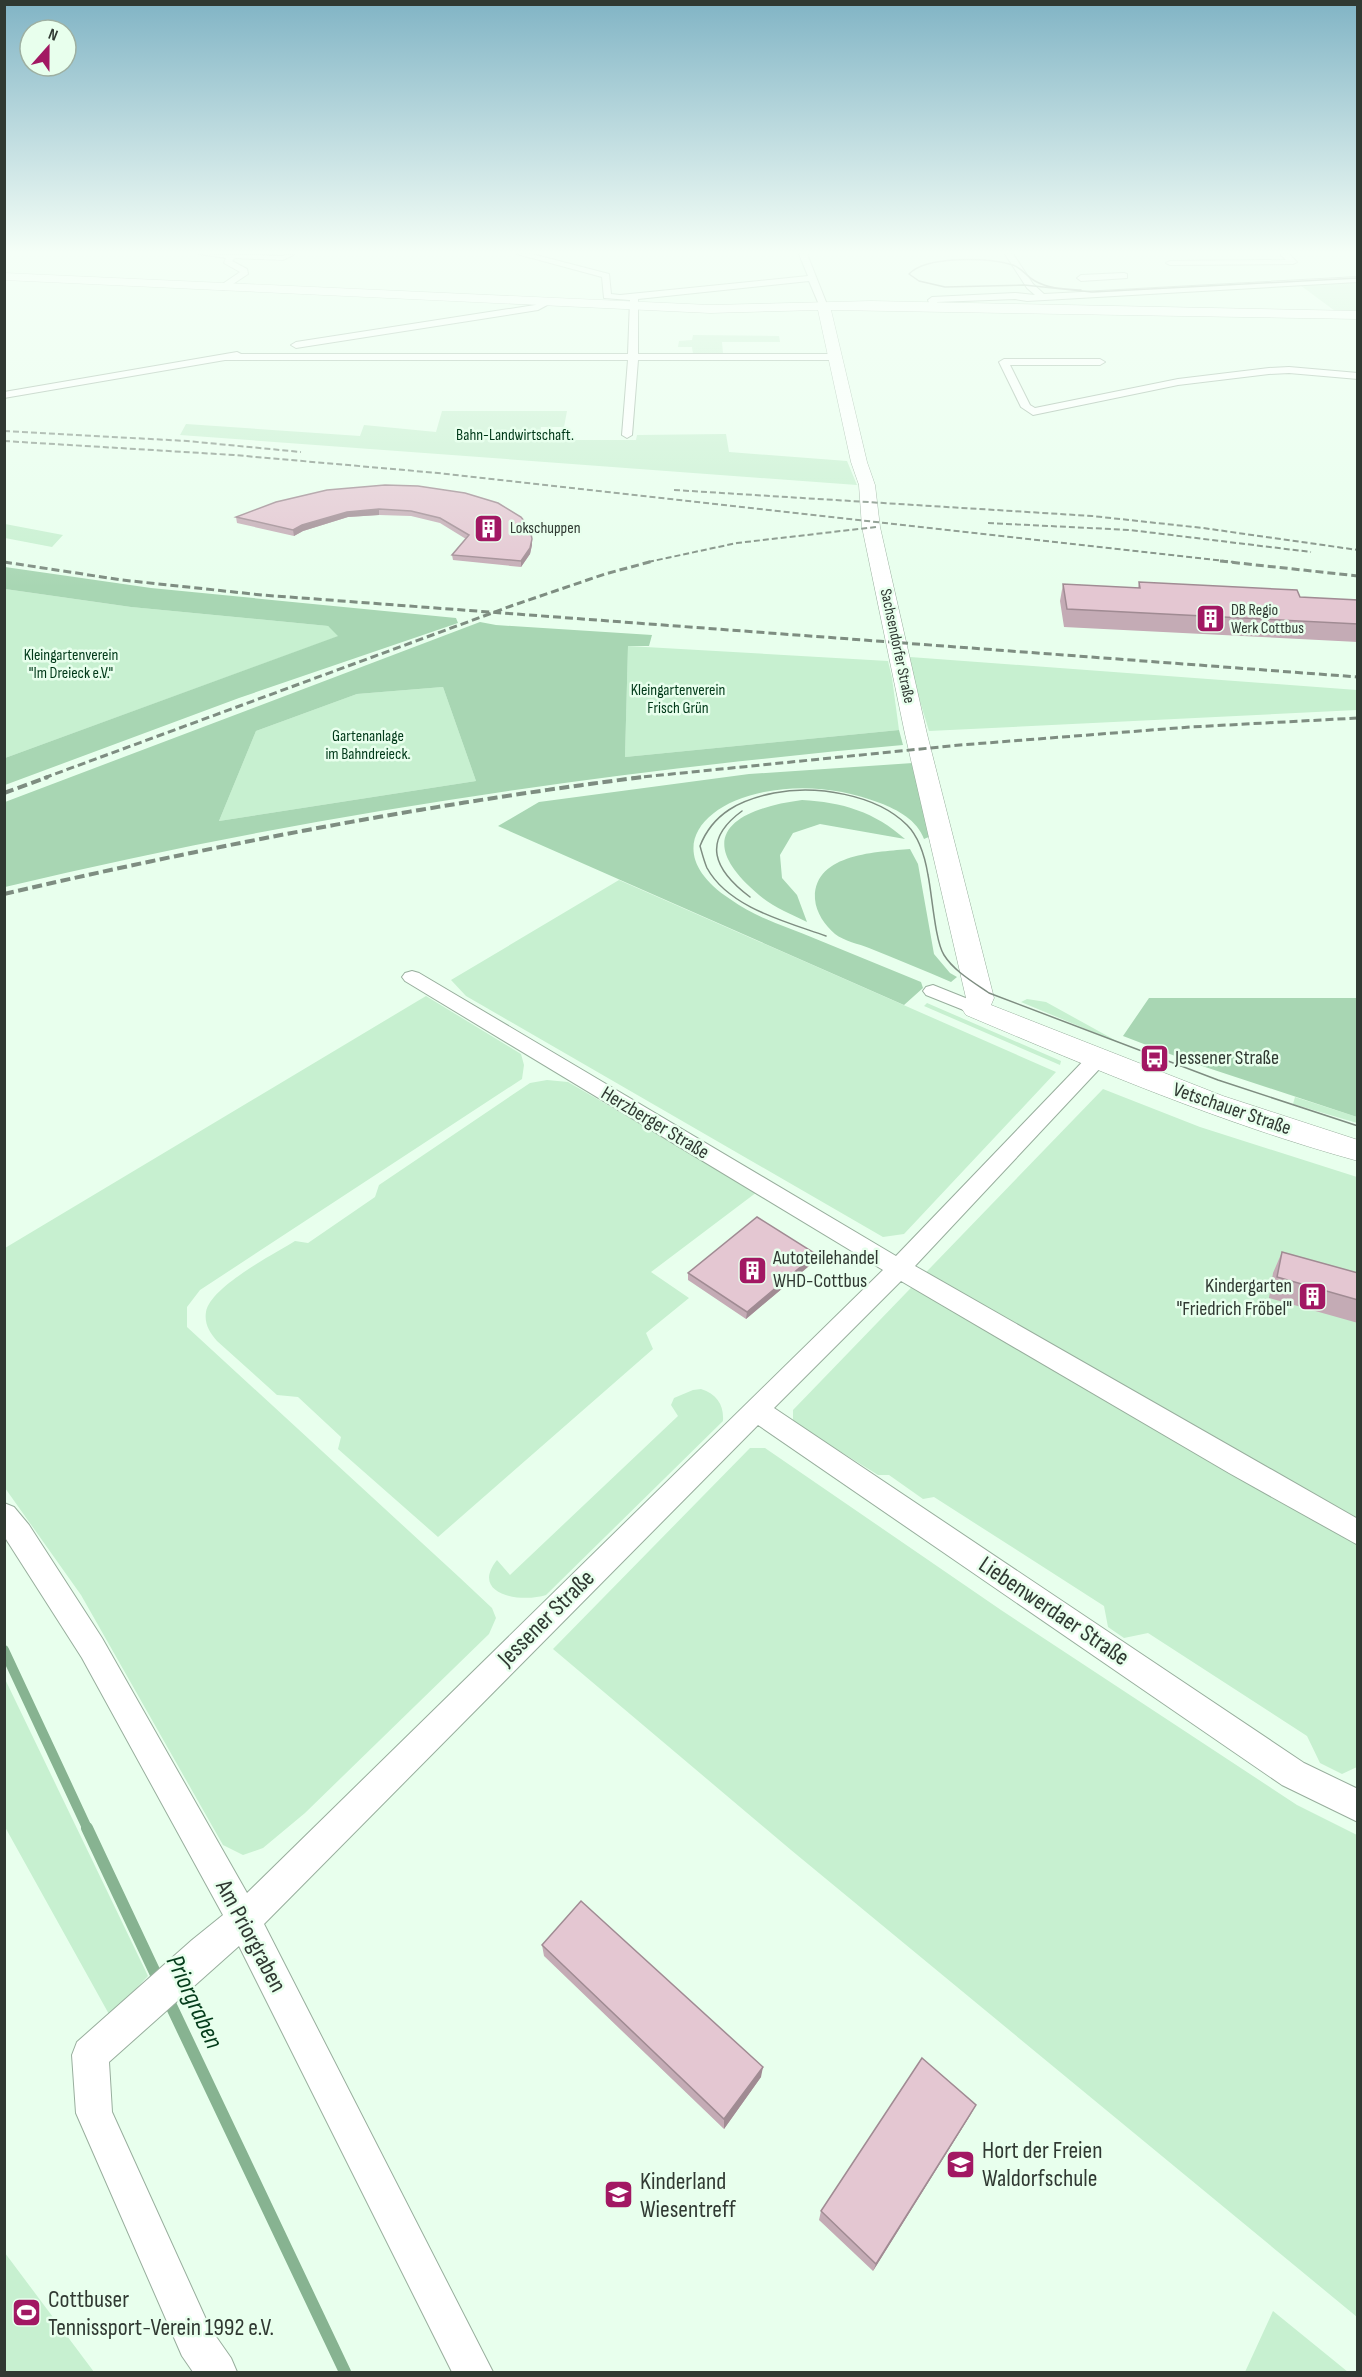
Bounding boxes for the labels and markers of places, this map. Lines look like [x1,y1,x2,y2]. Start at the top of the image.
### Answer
building icon: Lokschuppen [473,512,505,544]
place label: Lokschuppen [510,519,580,538]
place label: DB Regio Werk Cottbus [1231,601,1304,638]
building icon: DB Regio Werk Cottbus [1194,603,1226,635]
bus stop icon: Jessener Straße [1138,1042,1170,1074]
place label: Jessener Straße [1174,1046,1279,1070]
place label: Autoteilehandel WHD-Cottbus [772,1246,879,1293]
building icon: Autoteilehandel WHD-Cottbus [736,1254,768,1286]
place label: Kindergarten "Friedrich Fröbel" [1176,1274,1292,1321]
building icon: Kindergarten "Friedrich Fröbel" [1297,1281,1329,1313]
place label: Hort der Freien Waldorfschule [982,2136,1102,2193]
school or university icon: Hort der Freien Waldorfschule [945,2148,977,2180]
place label: Kinderland Wiesentreff [640,2167,736,2224]
school or university icon: Kinderland Wiesentreff [603,2179,635,2211]
place label: Cottbuser Tennissport-Verein 1992 e.V. [48,2285,274,2342]
sports icon: Cottbuser Tennissport-Verein 1992 e.V. [11,2297,43,2329]

